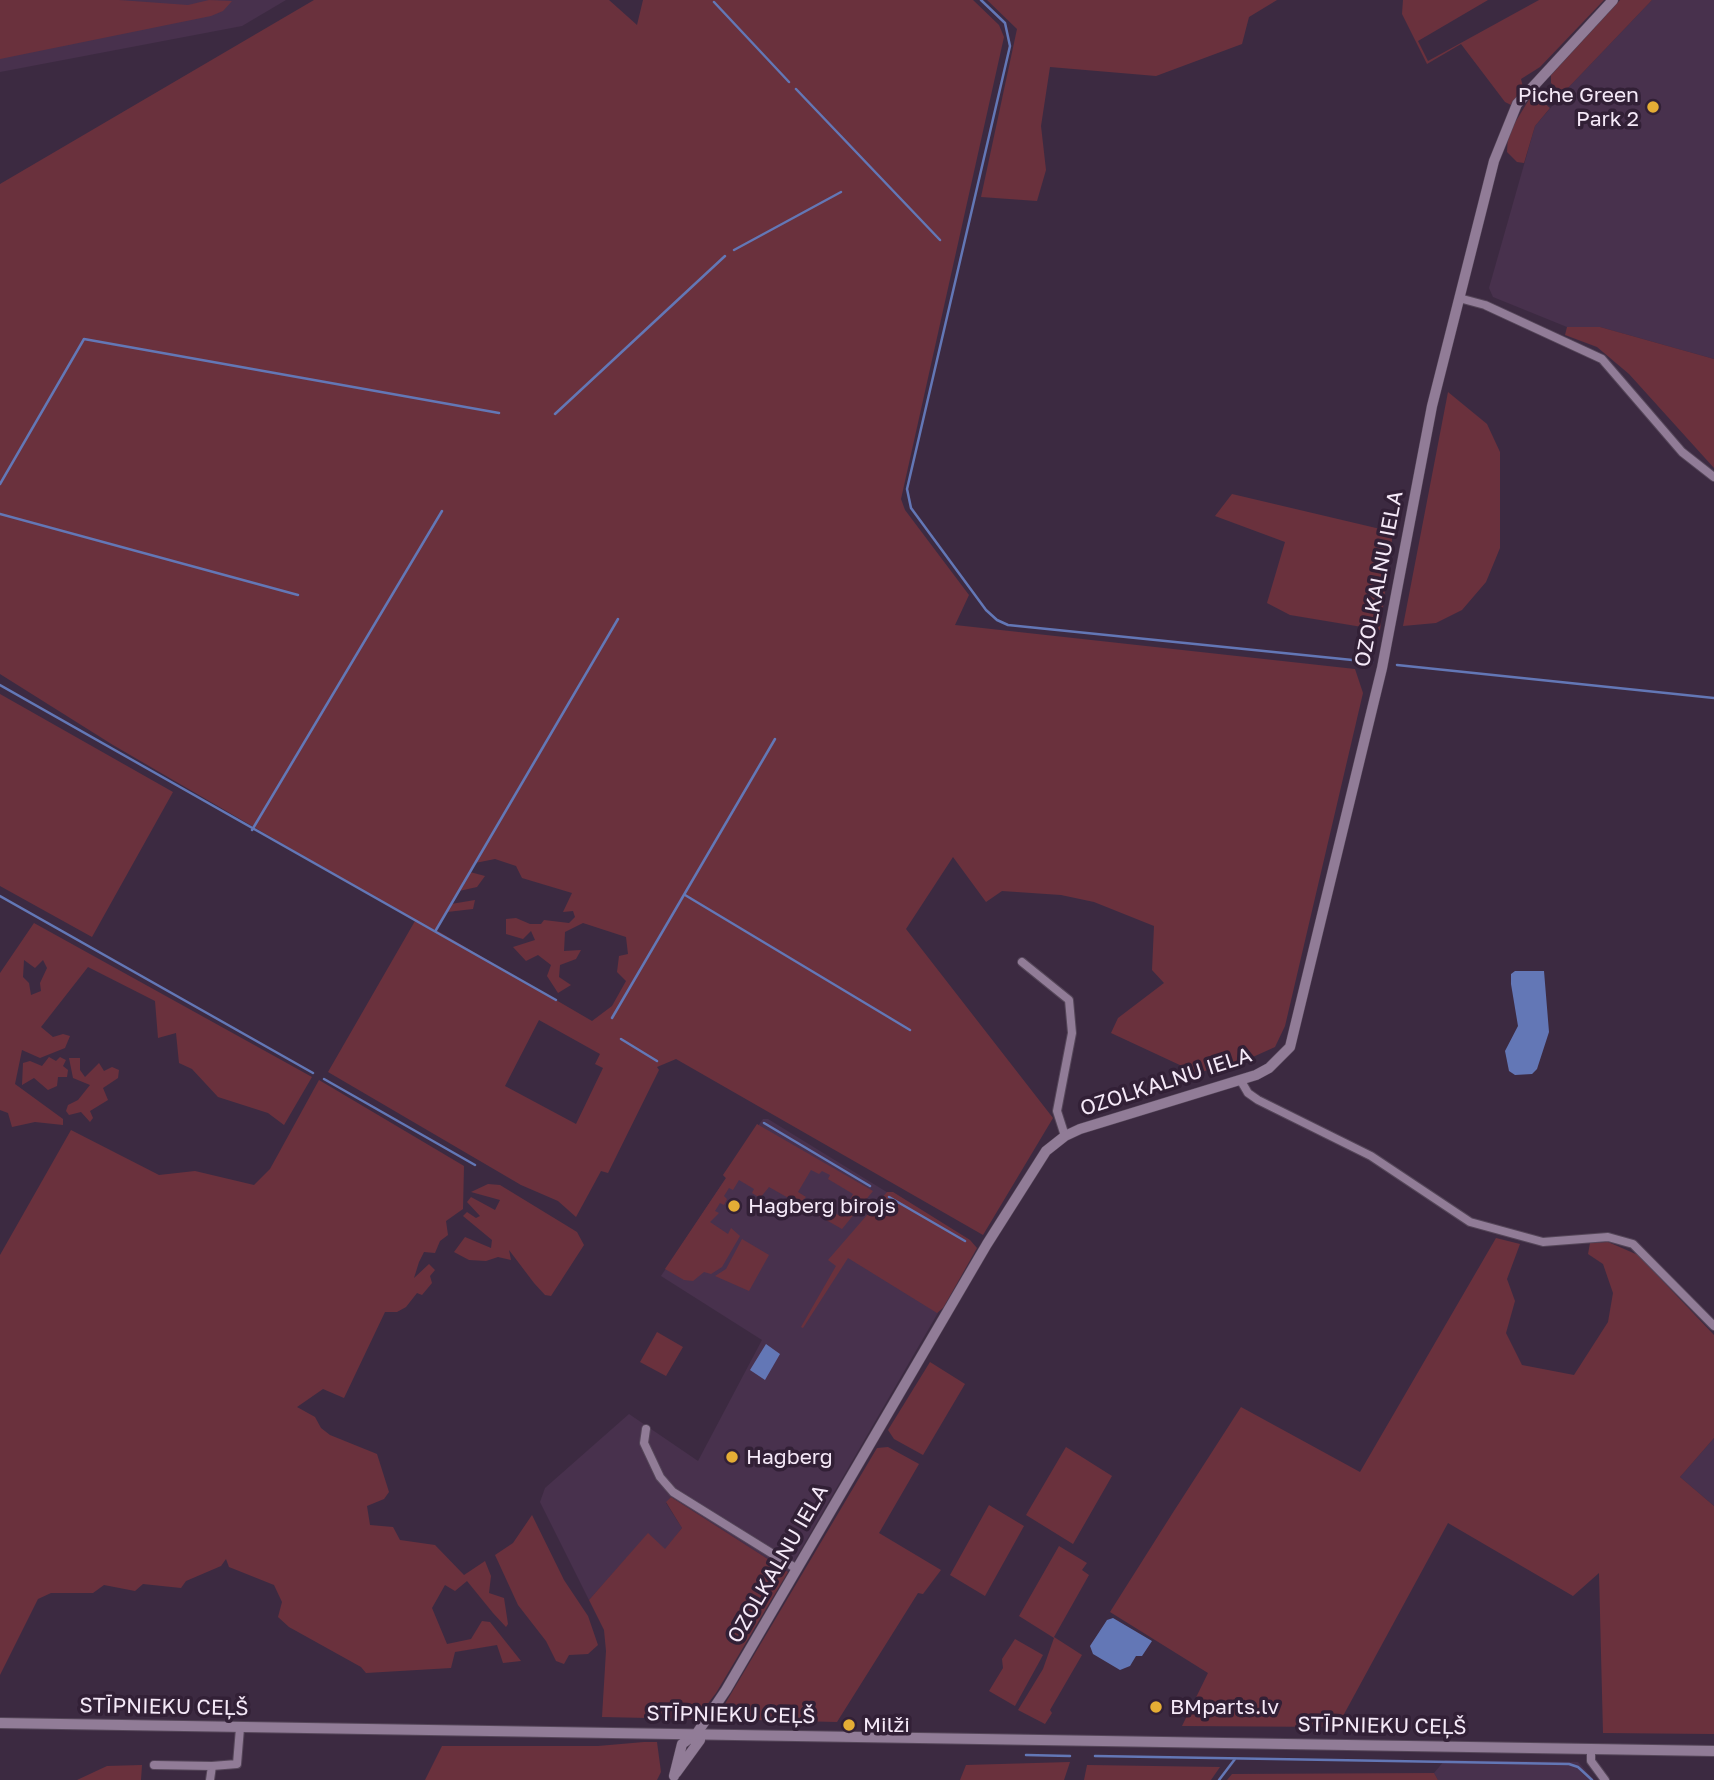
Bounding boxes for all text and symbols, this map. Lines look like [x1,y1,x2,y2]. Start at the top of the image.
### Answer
place label: Piche Green Park 2 [1518,82,1639,132]
marker: Piche Green Park 2 [1645,99,1661,115]
street label: OZOLKALNU IELA [1350,489,1408,669]
street label: OZOLKALNU IELA [1077,1042,1255,1122]
place label: Hagberg birojs [748,1193,896,1219]
marker: Hagberg birojs [726,1198,742,1214]
place label: Hagberg [746,1444,833,1470]
marker: Hagberg [724,1449,740,1465]
street label: OZOLKALNU IELA [722,1480,834,1648]
street label: STĪPNIEKU CEĻŠ [79,1693,249,1721]
place label: BMparts.lv [1170,1694,1279,1720]
marker: BMparts.lv [1148,1699,1164,1715]
street label: STĪPNIEKU CEĻŠ [646,1701,816,1729]
place label: Milži [863,1712,910,1738]
street label: STĪPNIEKU CEĻŠ [1297,1712,1467,1740]
marker: Milži [841,1717,857,1733]

